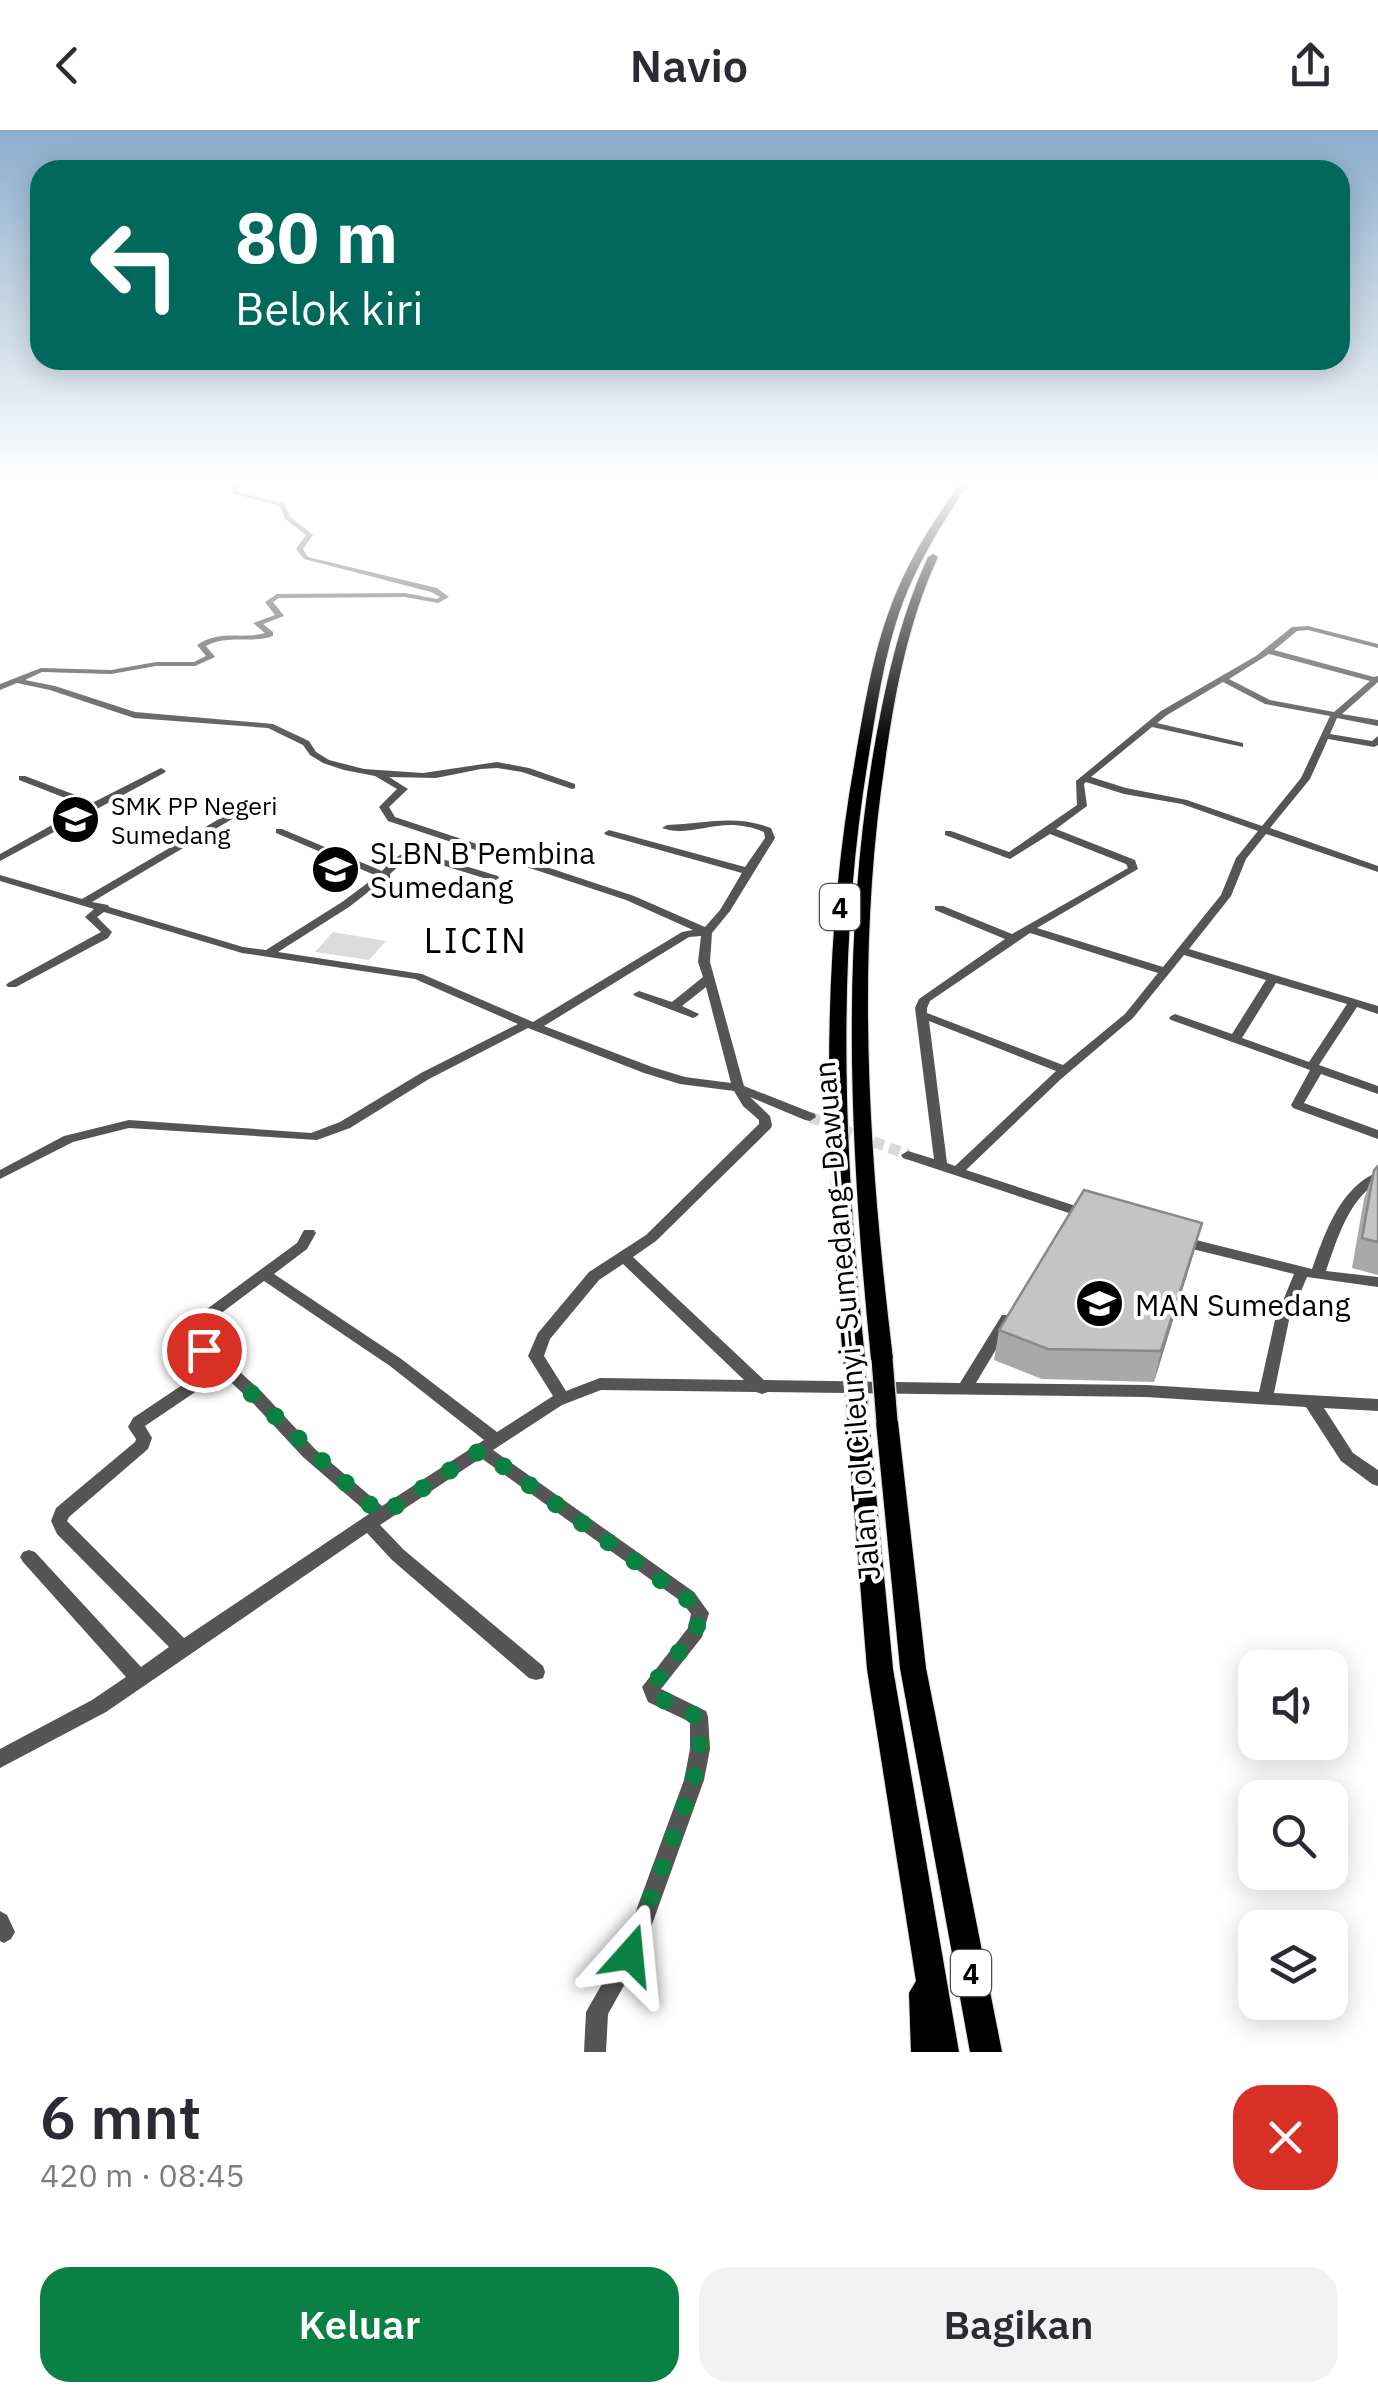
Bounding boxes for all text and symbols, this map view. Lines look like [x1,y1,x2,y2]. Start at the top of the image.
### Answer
text: Navio [630,36,748,94]
icon: back [40,38,95,93]
icon: share [1283,38,1338,93]
text: 80 m [235,191,398,282]
icon: left [70,200,200,330]
text: Belok kiri [235,279,424,337]
place label: SMK PP Negeri Sumedang [111,789,277,851]
school or university icon: SMK PP Negeri Sumedang [50,793,102,845]
place label: SLBN B Pembina Sumedang [370,833,595,906]
school or university icon: SLBN B Pembina Sumedang [309,843,361,895]
road number: 4 [820,884,860,930]
district label: LICIN [424,917,528,963]
street label: Jalan Tol Cileunyi–Sumedang–Dawuan [804,1060,888,1582]
school or university icon: MAN Sumedang [1074,1278,1126,1330]
place label: MAN Sumedang [1135,1285,1350,1324]
pin [162,1308,247,1393]
icon: arrive [177,1323,232,1378]
map controls [1238,1650,1348,2020]
button: sound [1238,1650,1348,1760]
button: search [1238,1780,1348,1890]
position arrow [578,1903,682,2007]
button: layers [1238,1910,1348,2020]
road number: 4 [951,1950,991,1996]
text: 6 mnt [40,2077,201,2156]
button: close [1233,2085,1338,2190]
text: 420 m · 08:45 [40,2154,245,2196]
button: Keluar [40,2267,679,2382]
button: Bagikan [699,2267,1338,2382]

